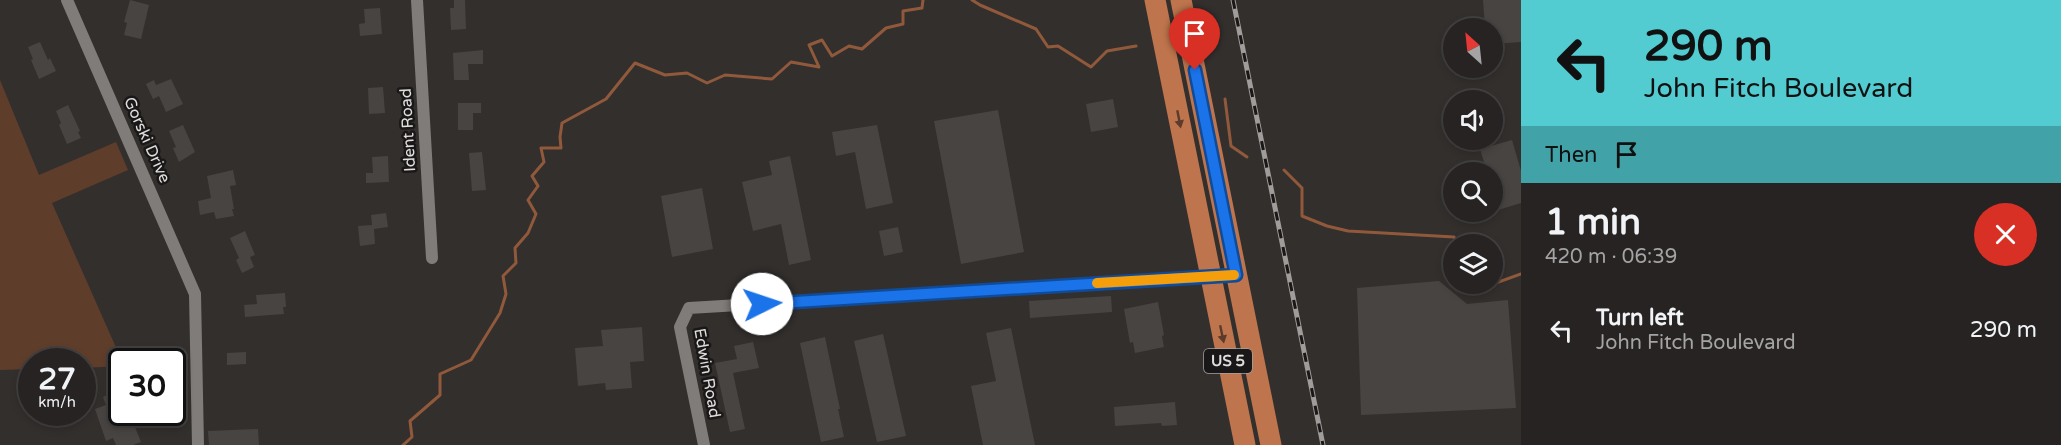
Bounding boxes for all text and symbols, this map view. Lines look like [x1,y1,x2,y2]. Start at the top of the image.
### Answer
pin [1169,8,1220,70]
icon: arrive [1178,17,1211,50]
north arrow [1443,18,1503,78]
map controls [1443,18,1503,294]
text: 290 m [1644,21,1773,72]
icon: left [1545,24,1623,102]
text: John Fitch Boulevard [1644,72,1913,105]
street label: Ident Road [396,88,420,172]
button: sound [1443,90,1503,150]
street label: Gorski Drive [119,94,175,186]
one-way arrow [1175,110,1184,129]
icon: arrive [1610,138,1643,171]
text: Then [1545,142,1598,168]
button: search [1443,162,1503,222]
text: 1 min [1545,201,1641,244]
button: close [1974,203,2037,266]
button: layers [1443,234,1503,294]
text: 420 m · 06:39 [1545,245,1677,269]
position arrow [730,272,794,336]
text: Turn left [1596,305,1684,331]
icon: left [1545,314,1578,347]
text: 290 m [1970,317,2037,343]
one-way arrow [1218,325,1227,344]
street label: Edwin Road [689,327,725,419]
text: John Fitch Boulevard [1596,331,1796,355]
speed limit sign: 30 [108,348,186,426]
road number: US 5 [1204,349,1252,373]
text: 27 [38,361,76,398]
text: km/h [38,393,76,411]

